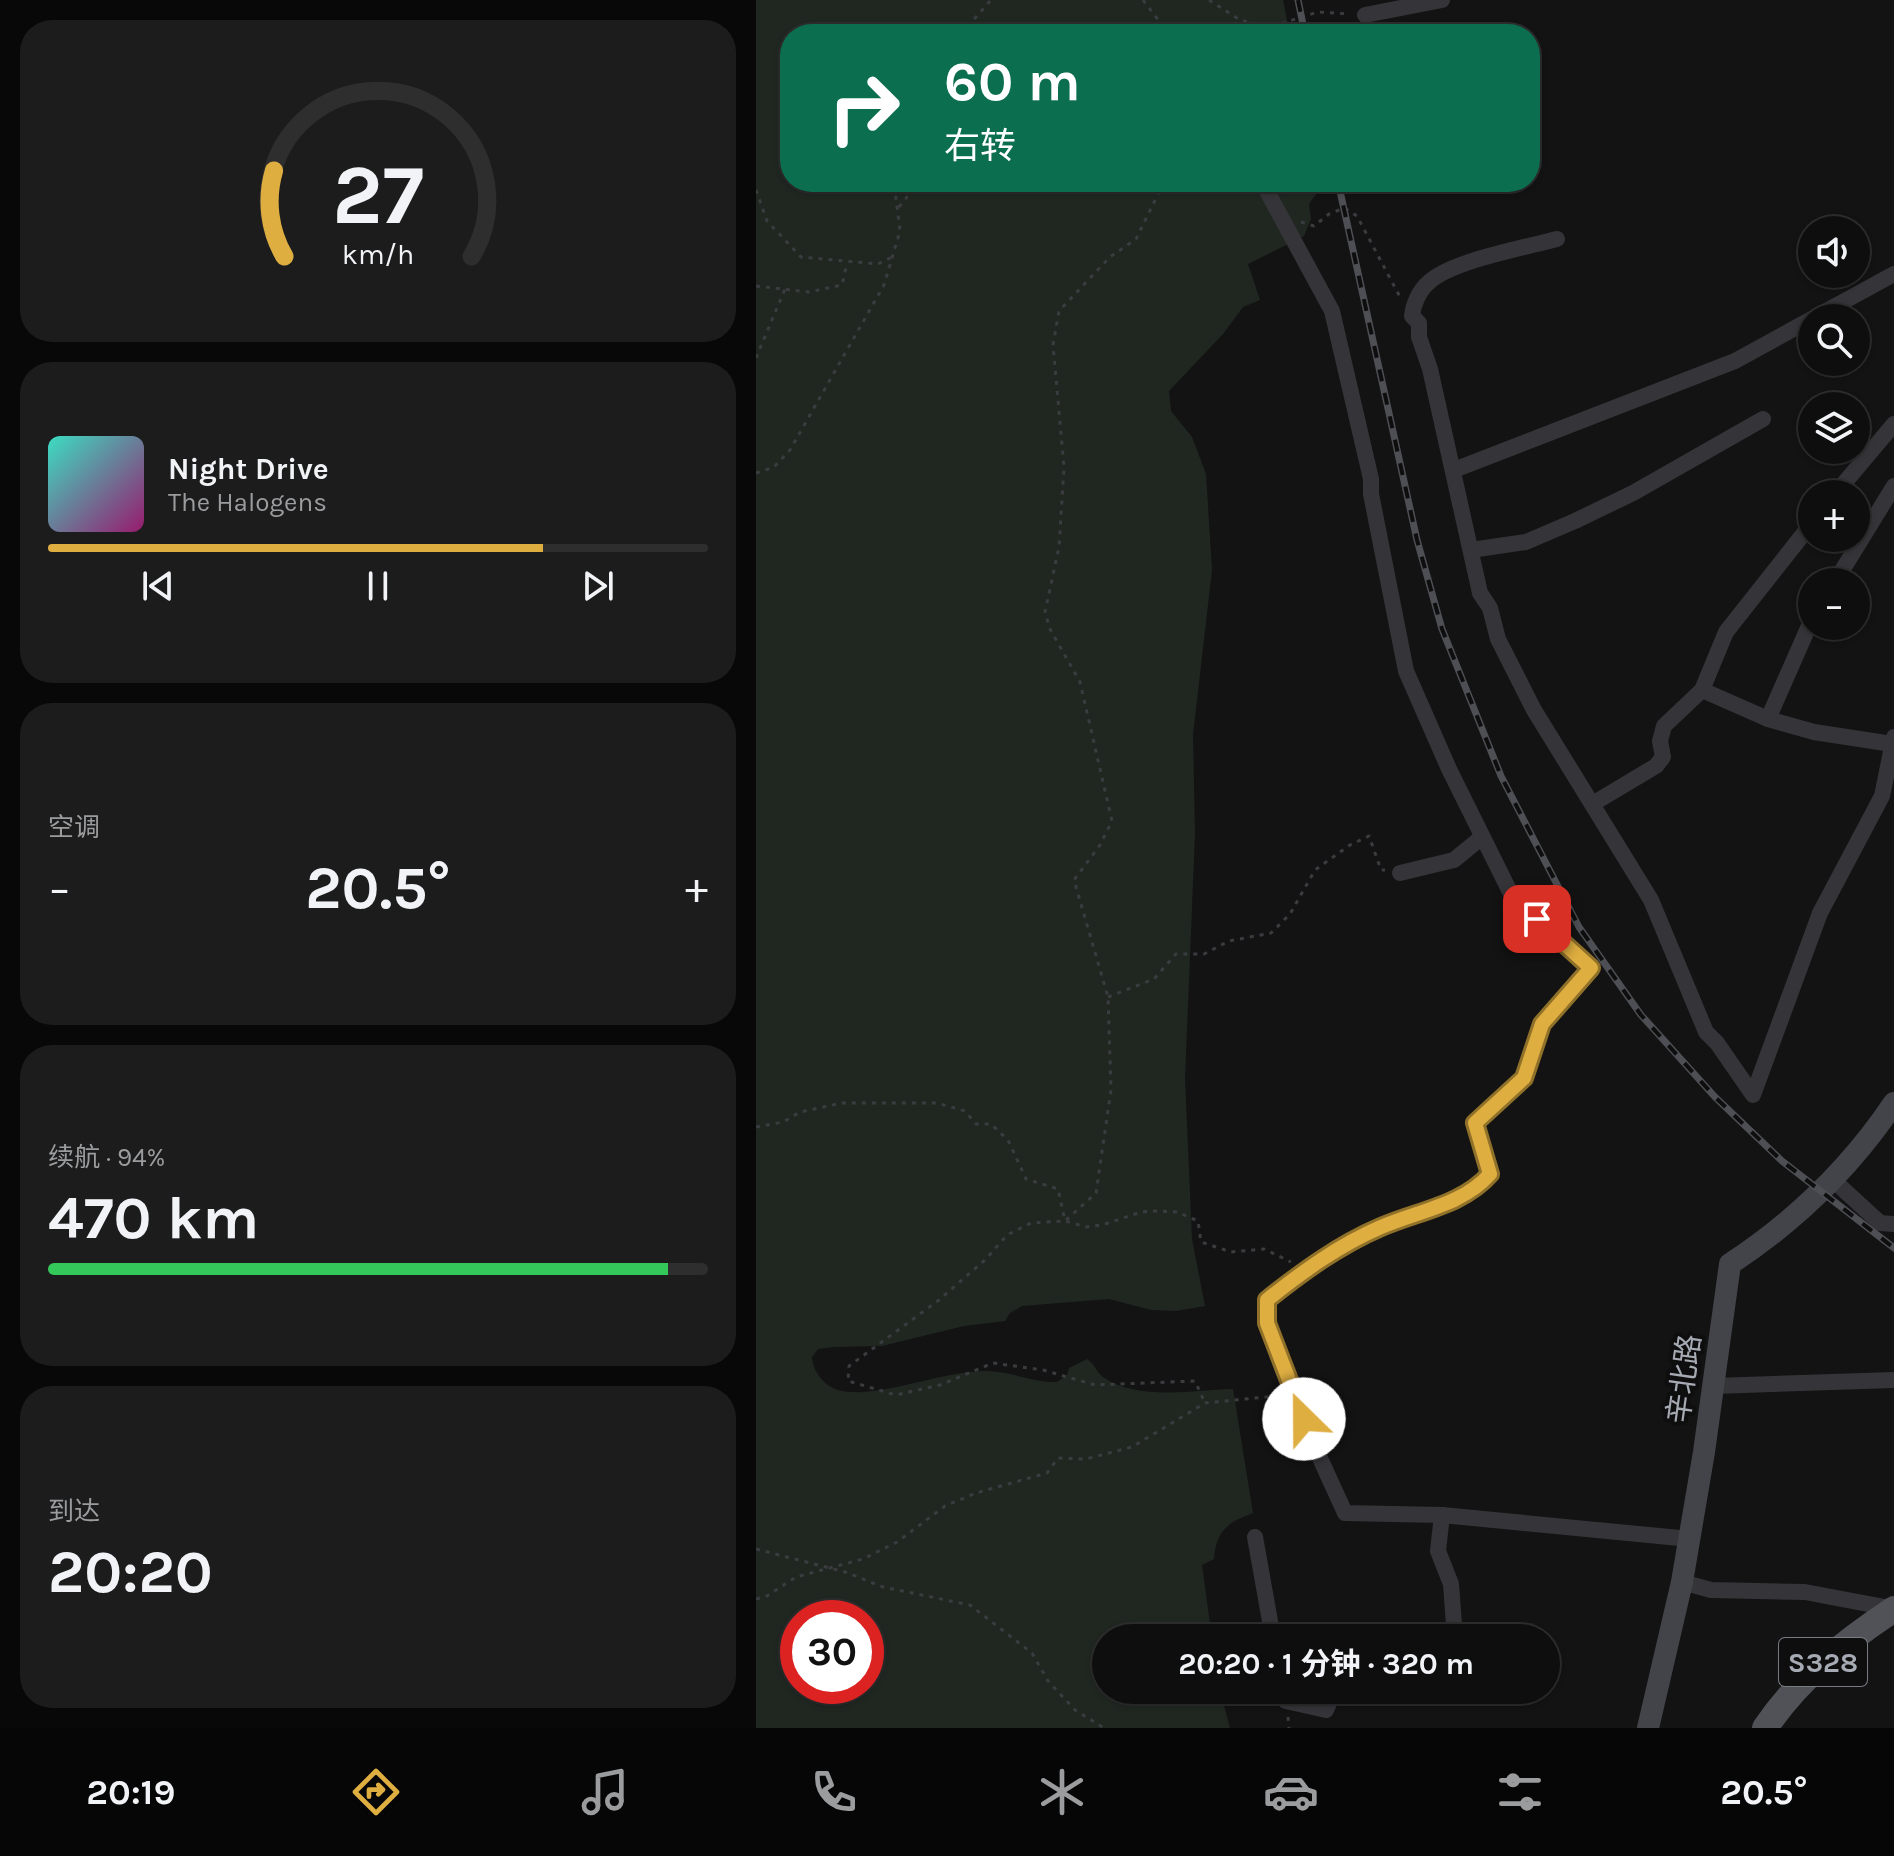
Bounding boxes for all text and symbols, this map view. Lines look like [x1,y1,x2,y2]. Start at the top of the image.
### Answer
text: 60 m [944,49,1081,114]
icon: right [812,56,916,160]
text: 右转 [944,125,1016,167]
text: 27 [332,146,424,243]
map controls [1798,216,1870,640]
button: sound [1798,216,1870,288]
text: km/h [342,238,414,271]
button: search [1798,304,1870,376]
button: layers [1798,392,1870,464]
text: Night Drive [168,451,329,487]
button: + [1798,480,1870,552]
text: The Halogens [168,487,327,518]
icon: previous [136,564,180,608]
icon: pause [356,564,400,608]
icon: next [576,564,620,608]
button: − [1798,568,1870,640]
text: 空调 [48,812,100,843]
text: 20.5° [305,853,451,923]
text: − [48,863,71,914]
text: + [685,863,708,914]
pin [1503,885,1571,953]
icon: arrive [1515,897,1559,941]
text: 续航 · 94% [48,1142,165,1173]
text: 470 km [48,1183,259,1253]
street label: 辛北路 [1660,1332,1708,1426]
position arrow [1262,1377,1346,1461]
text: 到达 [48,1496,100,1527]
text: 20:20 [48,1537,213,1607]
speed limit sign: 30 [780,1600,884,1704]
road number: S328 [1779,1638,1867,1686]
text: 20:20 · 1 分钟 · 320 m [1178,1646,1474,1682]
icon: directions [348,1764,404,1820]
icon: music [577,1764,633,1820]
icon: phone [806,1764,862,1820]
icon: climate [1034,1764,1090,1820]
icon: car [1263,1764,1319,1820]
icon: filters [1492,1764,1548,1820]
text: 20:19 [86,1771,175,1813]
text: 20.5° [1720,1771,1808,1813]

